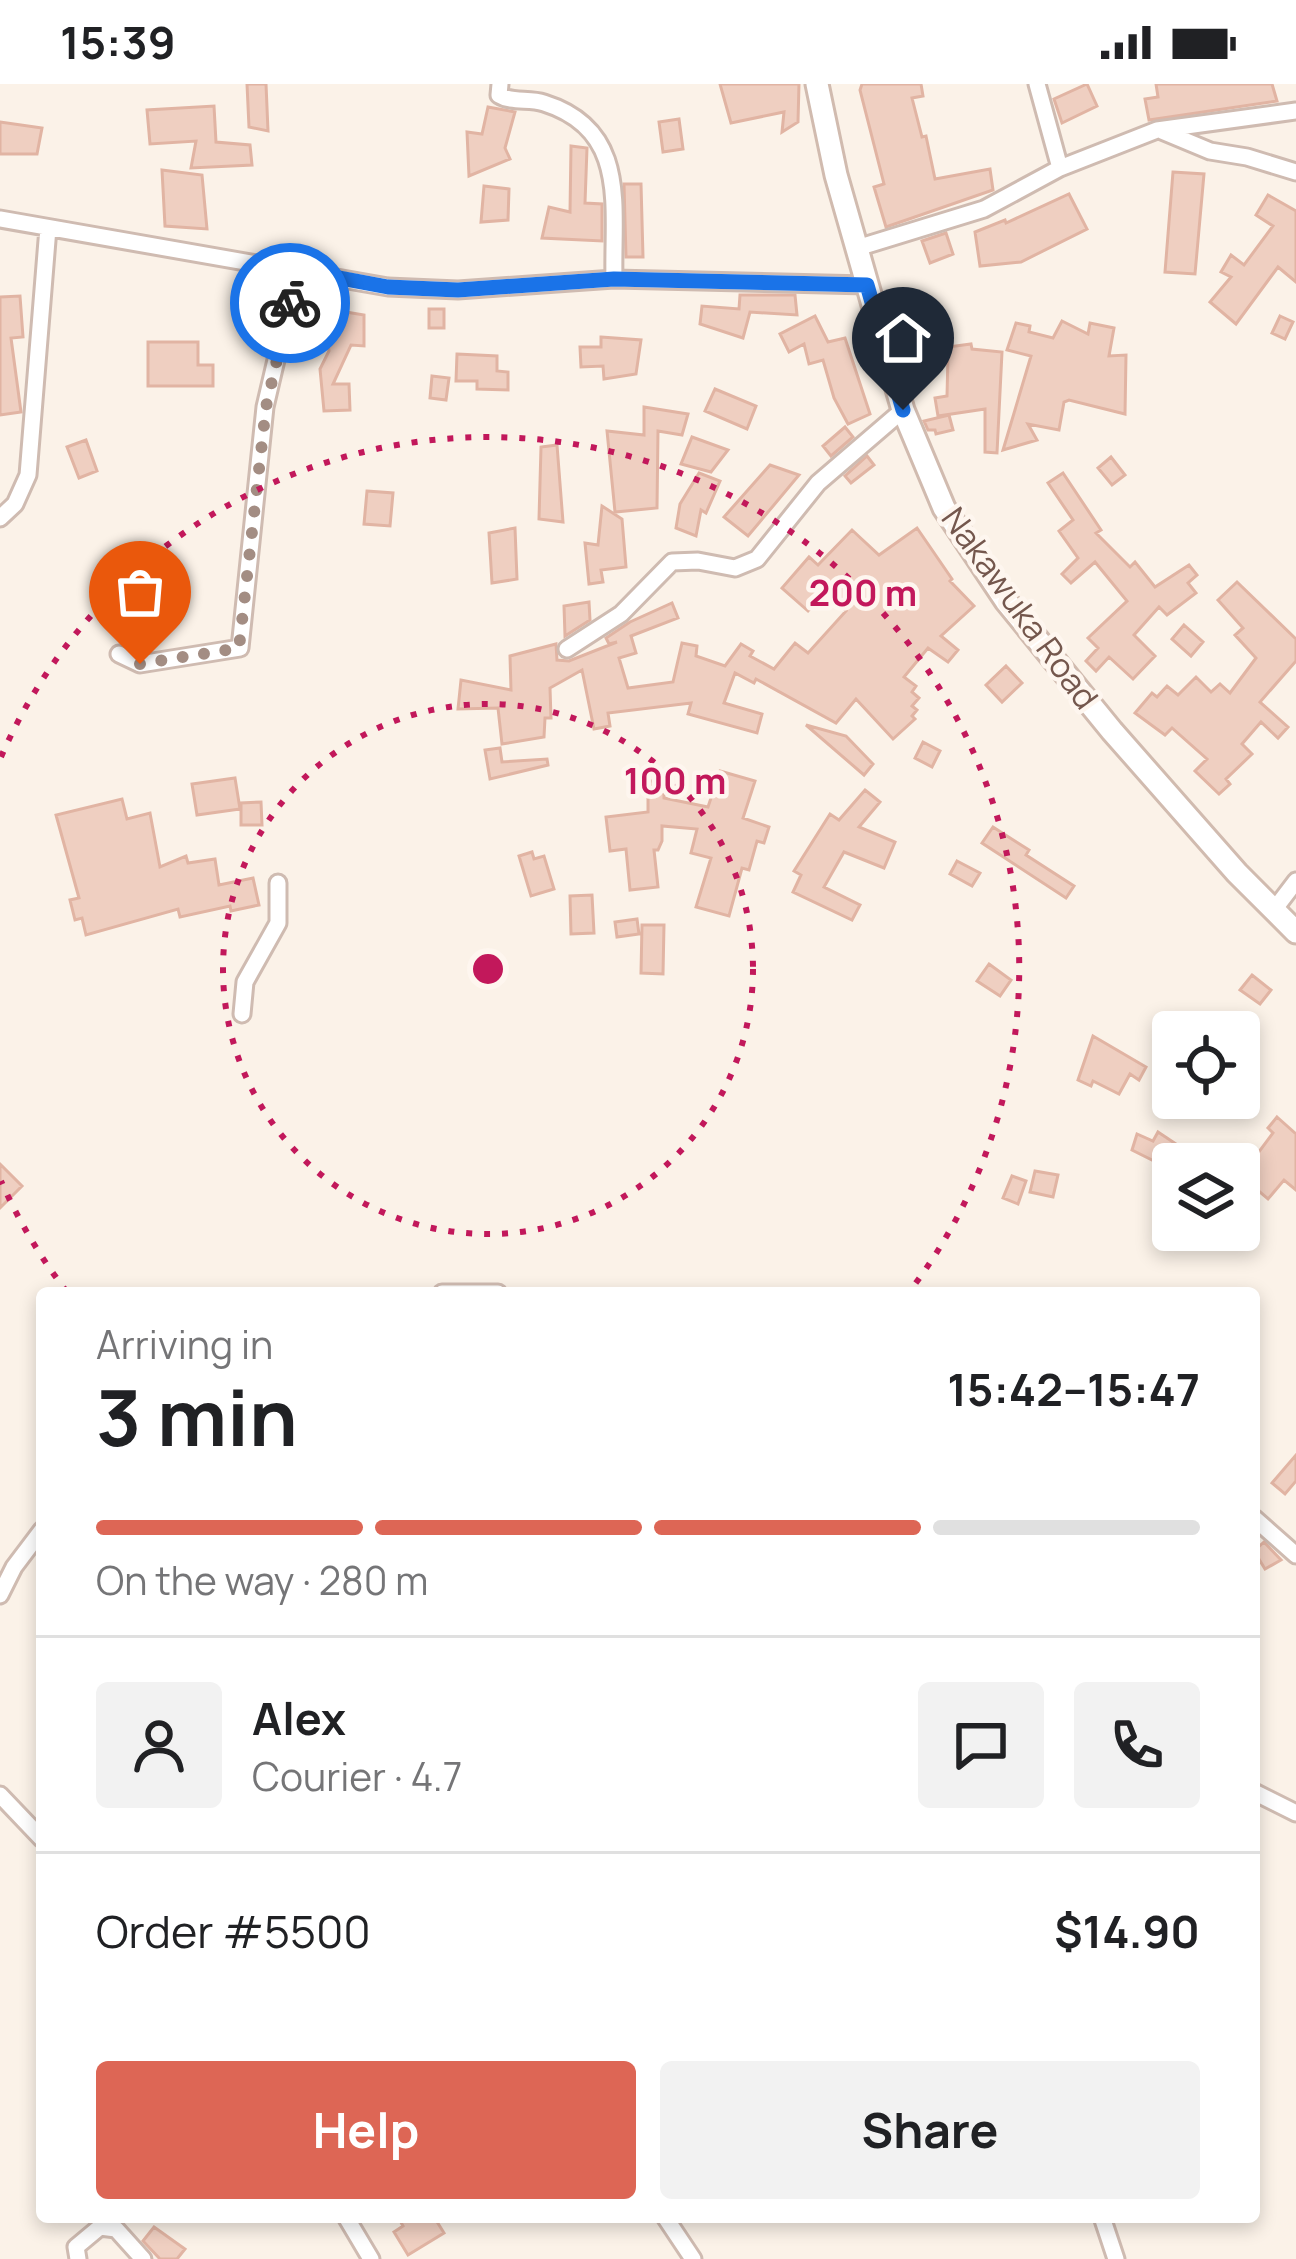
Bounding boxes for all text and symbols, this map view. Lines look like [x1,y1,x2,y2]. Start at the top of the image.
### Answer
text: 15:39 [60,11,176,73]
courier [230,243,350,363]
icon: bike [257,270,323,336]
pin [852,287,954,410]
icon: home [870,305,936,371]
street label: Nakawuka Road [932,498,1109,718]
pin [89,541,191,664]
icon: bag [107,559,173,625]
text: 200 m [809,568,917,617]
text: 100 m [624,756,726,805]
centre of rings [467,948,509,990]
map controls [1152,1011,1260,1251]
button: locate [1152,1011,1260,1119]
button: layers [1152,1143,1260,1251]
text: Arriving in [96,1317,273,1371]
text: 15:42–15:47 [947,1358,1200,1420]
text: 3 min [96,1363,298,1469]
text: On the way · 280 m [96,1553,428,1607]
button: person [96,1682,222,1808]
button: chat [918,1682,1044,1808]
button: phone [1074,1682,1200,1808]
text: Alex [252,1687,346,1749]
text: Courier · 4.7 [252,1749,462,1803]
text: Order #5500 [96,1900,371,1962]
text: $14.90 [1054,1900,1200,1962]
button: Help [96,2061,636,2199]
button: Share [660,2061,1200,2199]

